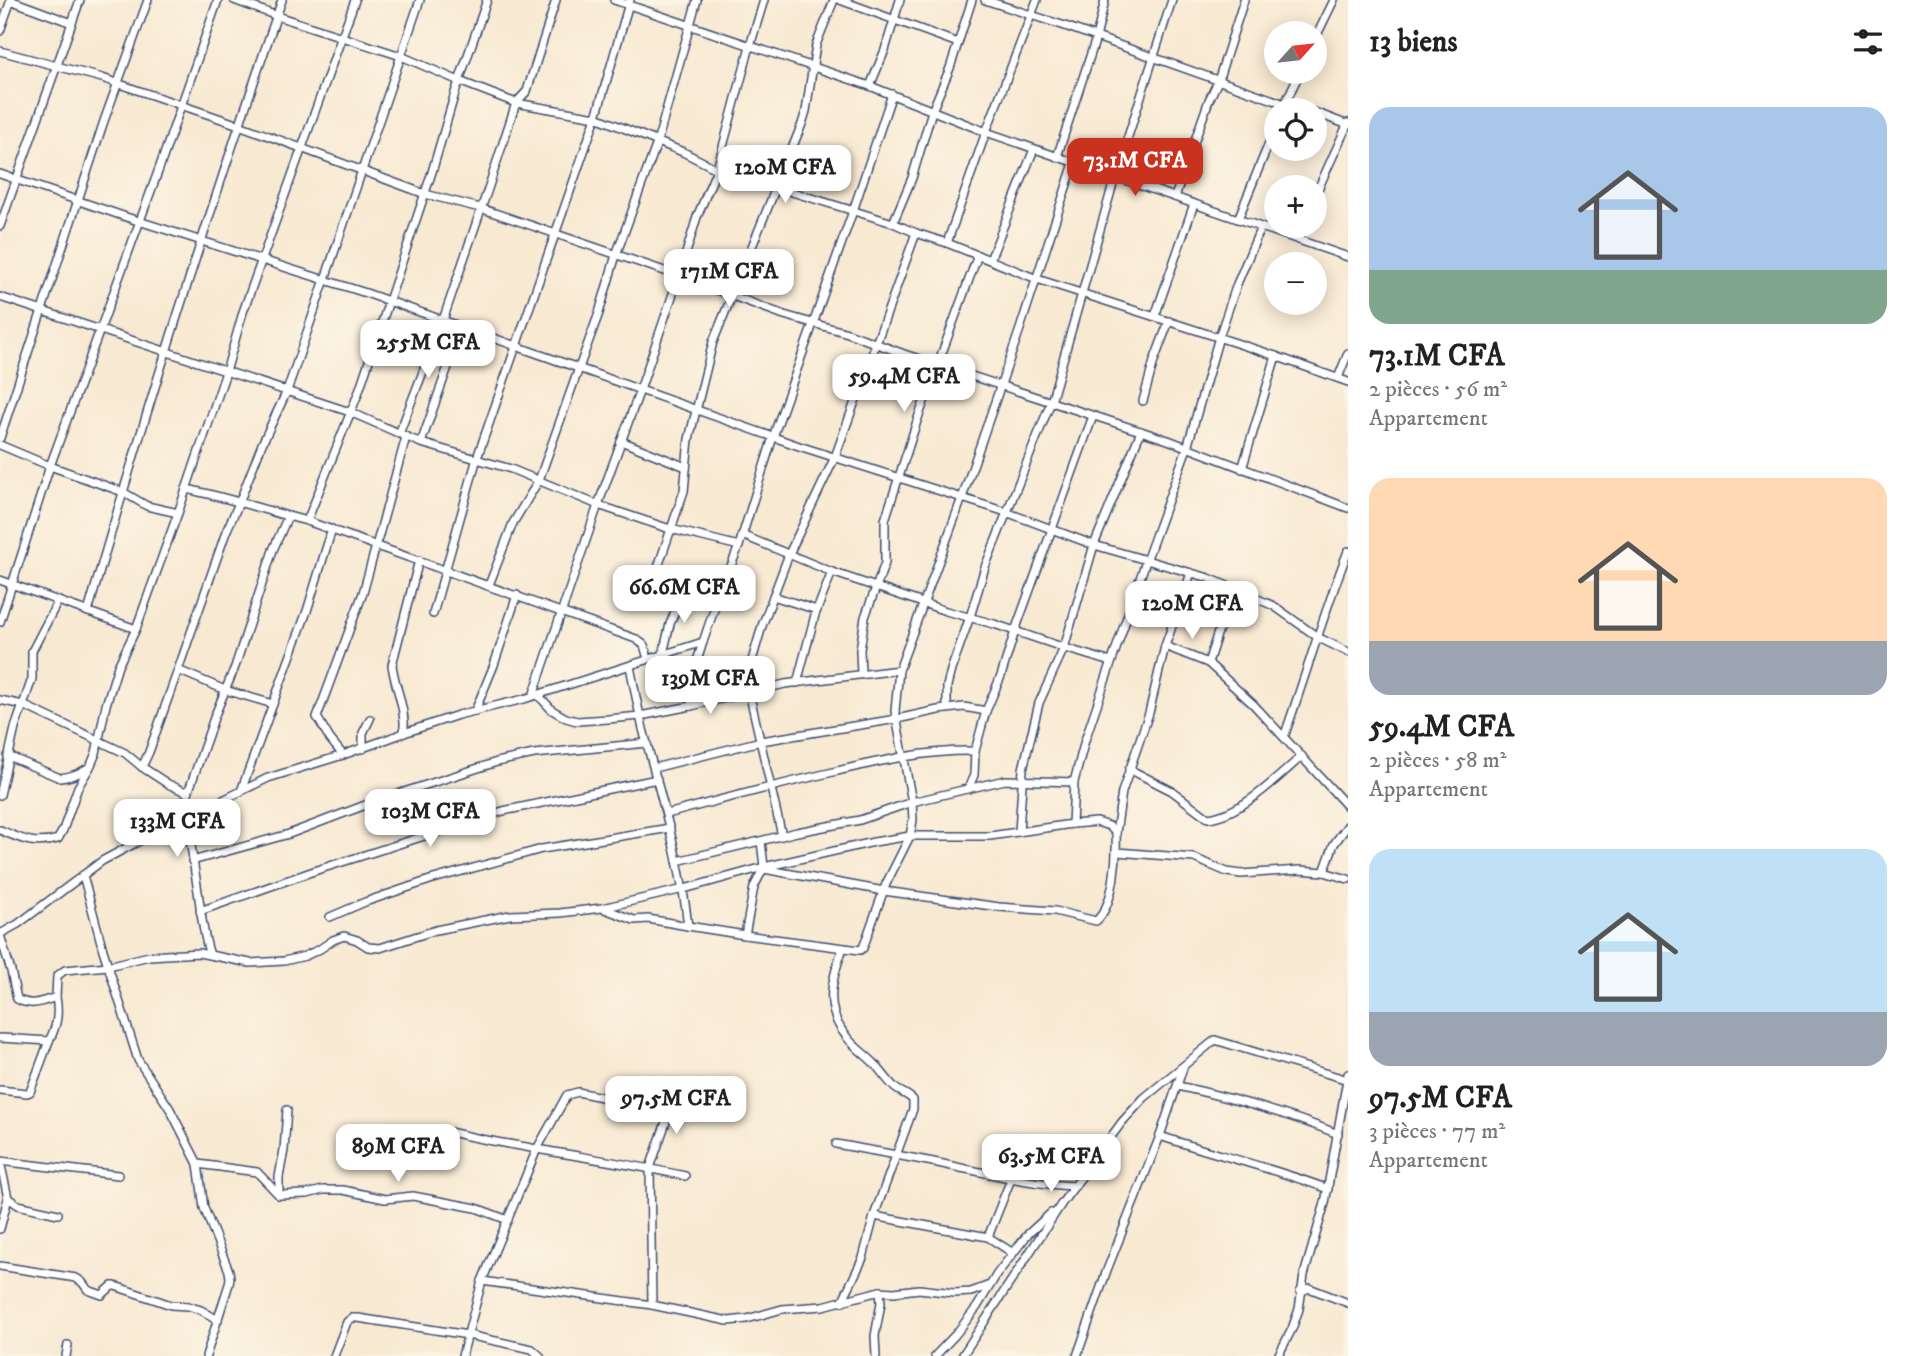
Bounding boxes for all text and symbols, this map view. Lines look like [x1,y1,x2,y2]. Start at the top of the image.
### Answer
north arrow [1264,21,1326,84]
map controls [1264,21,1327,315]
icon: filters [1849,23,1887,61]
text: 13 biens [1369,24,1458,61]
button: locate [1264,98,1327,161]
pin: 73.1M CFA [1055,138,1215,198]
pin: 120M CFA [713,146,857,205]
text: 73.1M CFA [1083,146,1187,175]
icon: home [1565,152,1691,278]
text: 120M CFA [734,153,836,182]
button: + [1264,175,1327,238]
pin: 171M CFA [657,250,801,309]
button: − [1264,252,1327,315]
text: 171M CFA [680,257,778,286]
pin: 255M CFA [356,320,500,380]
text: 255M CFA [376,328,480,357]
text: 73.1M CFA [1369,338,1505,375]
pin: 59.4M CFA [824,354,984,414]
text: 59.4M CFA [848,362,960,391]
text: 2 pièces · 56 m² [1369,375,1507,404]
text: Appartement [1369,404,1488,433]
icon: home [1565,523,1691,649]
pin: 66.6M CFA [604,566,764,625]
text: 66.6M CFA [629,573,739,602]
pin: 120M CFA [1120,582,1264,641]
text: 120M CFA [1141,589,1243,618]
pin: 139M CFA [638,656,782,716]
text: 139M CFA [661,664,759,693]
text: 59.4M CFA [1369,709,1514,746]
text: 2 pièces · 58 m² [1369,746,1507,775]
text: Appartement [1369,775,1488,804]
pin: 103M CFA [358,790,502,849]
text: 103M CFA [381,797,479,826]
pin: 133M CFA [105,800,249,859]
text: 133M CFA [130,807,224,836]
icon: home [1565,894,1691,1020]
pin: 97.5M CFA [596,1076,756,1136]
text: 97.5M CFA [1369,1080,1512,1117]
text: 97.5M CFA [621,1084,731,1113]
text: 3 pièces · 77 m² [1369,1117,1505,1146]
pin: 89M CFA [333,1124,463,1184]
text: 89M CFA [352,1132,444,1161]
pin: 63.5M CFA [971,1134,1131,1194]
text: 63.5M CFA [998,1142,1104,1171]
text: Appartement [1369,1146,1488,1175]

